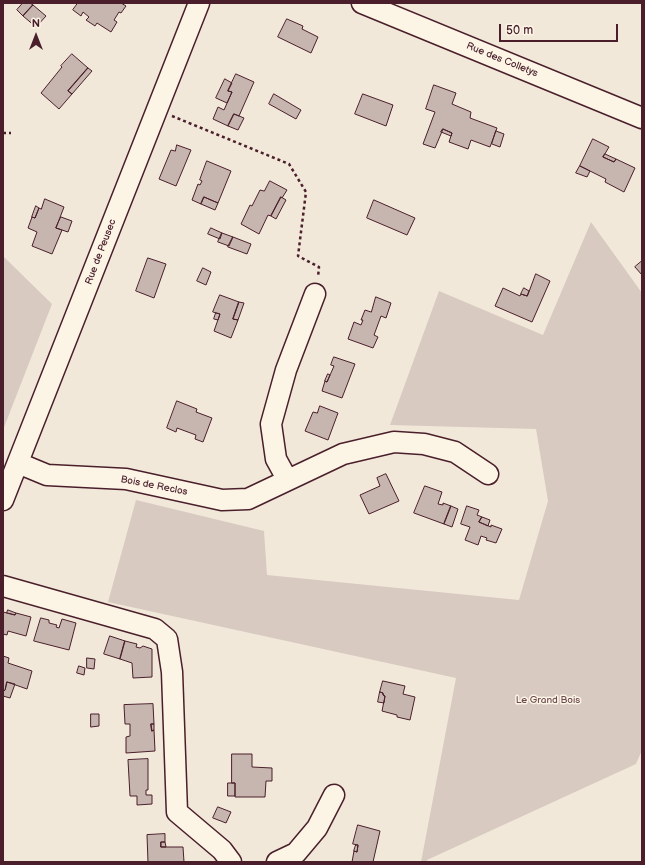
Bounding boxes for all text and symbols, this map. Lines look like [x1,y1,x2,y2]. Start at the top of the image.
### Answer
north arrow [16,16,56,56]
scale bar [501,16,620,42]
text: N [32,17,40,30]
text: 50 m [506,23,533,38]
street label: Rue des Colletys [464,40,540,80]
street label: Rue de Peusec [83,218,119,286]
street label: Bois de Reclos [119,474,189,498]
park label: Le Grand Bois [516,694,580,706]

